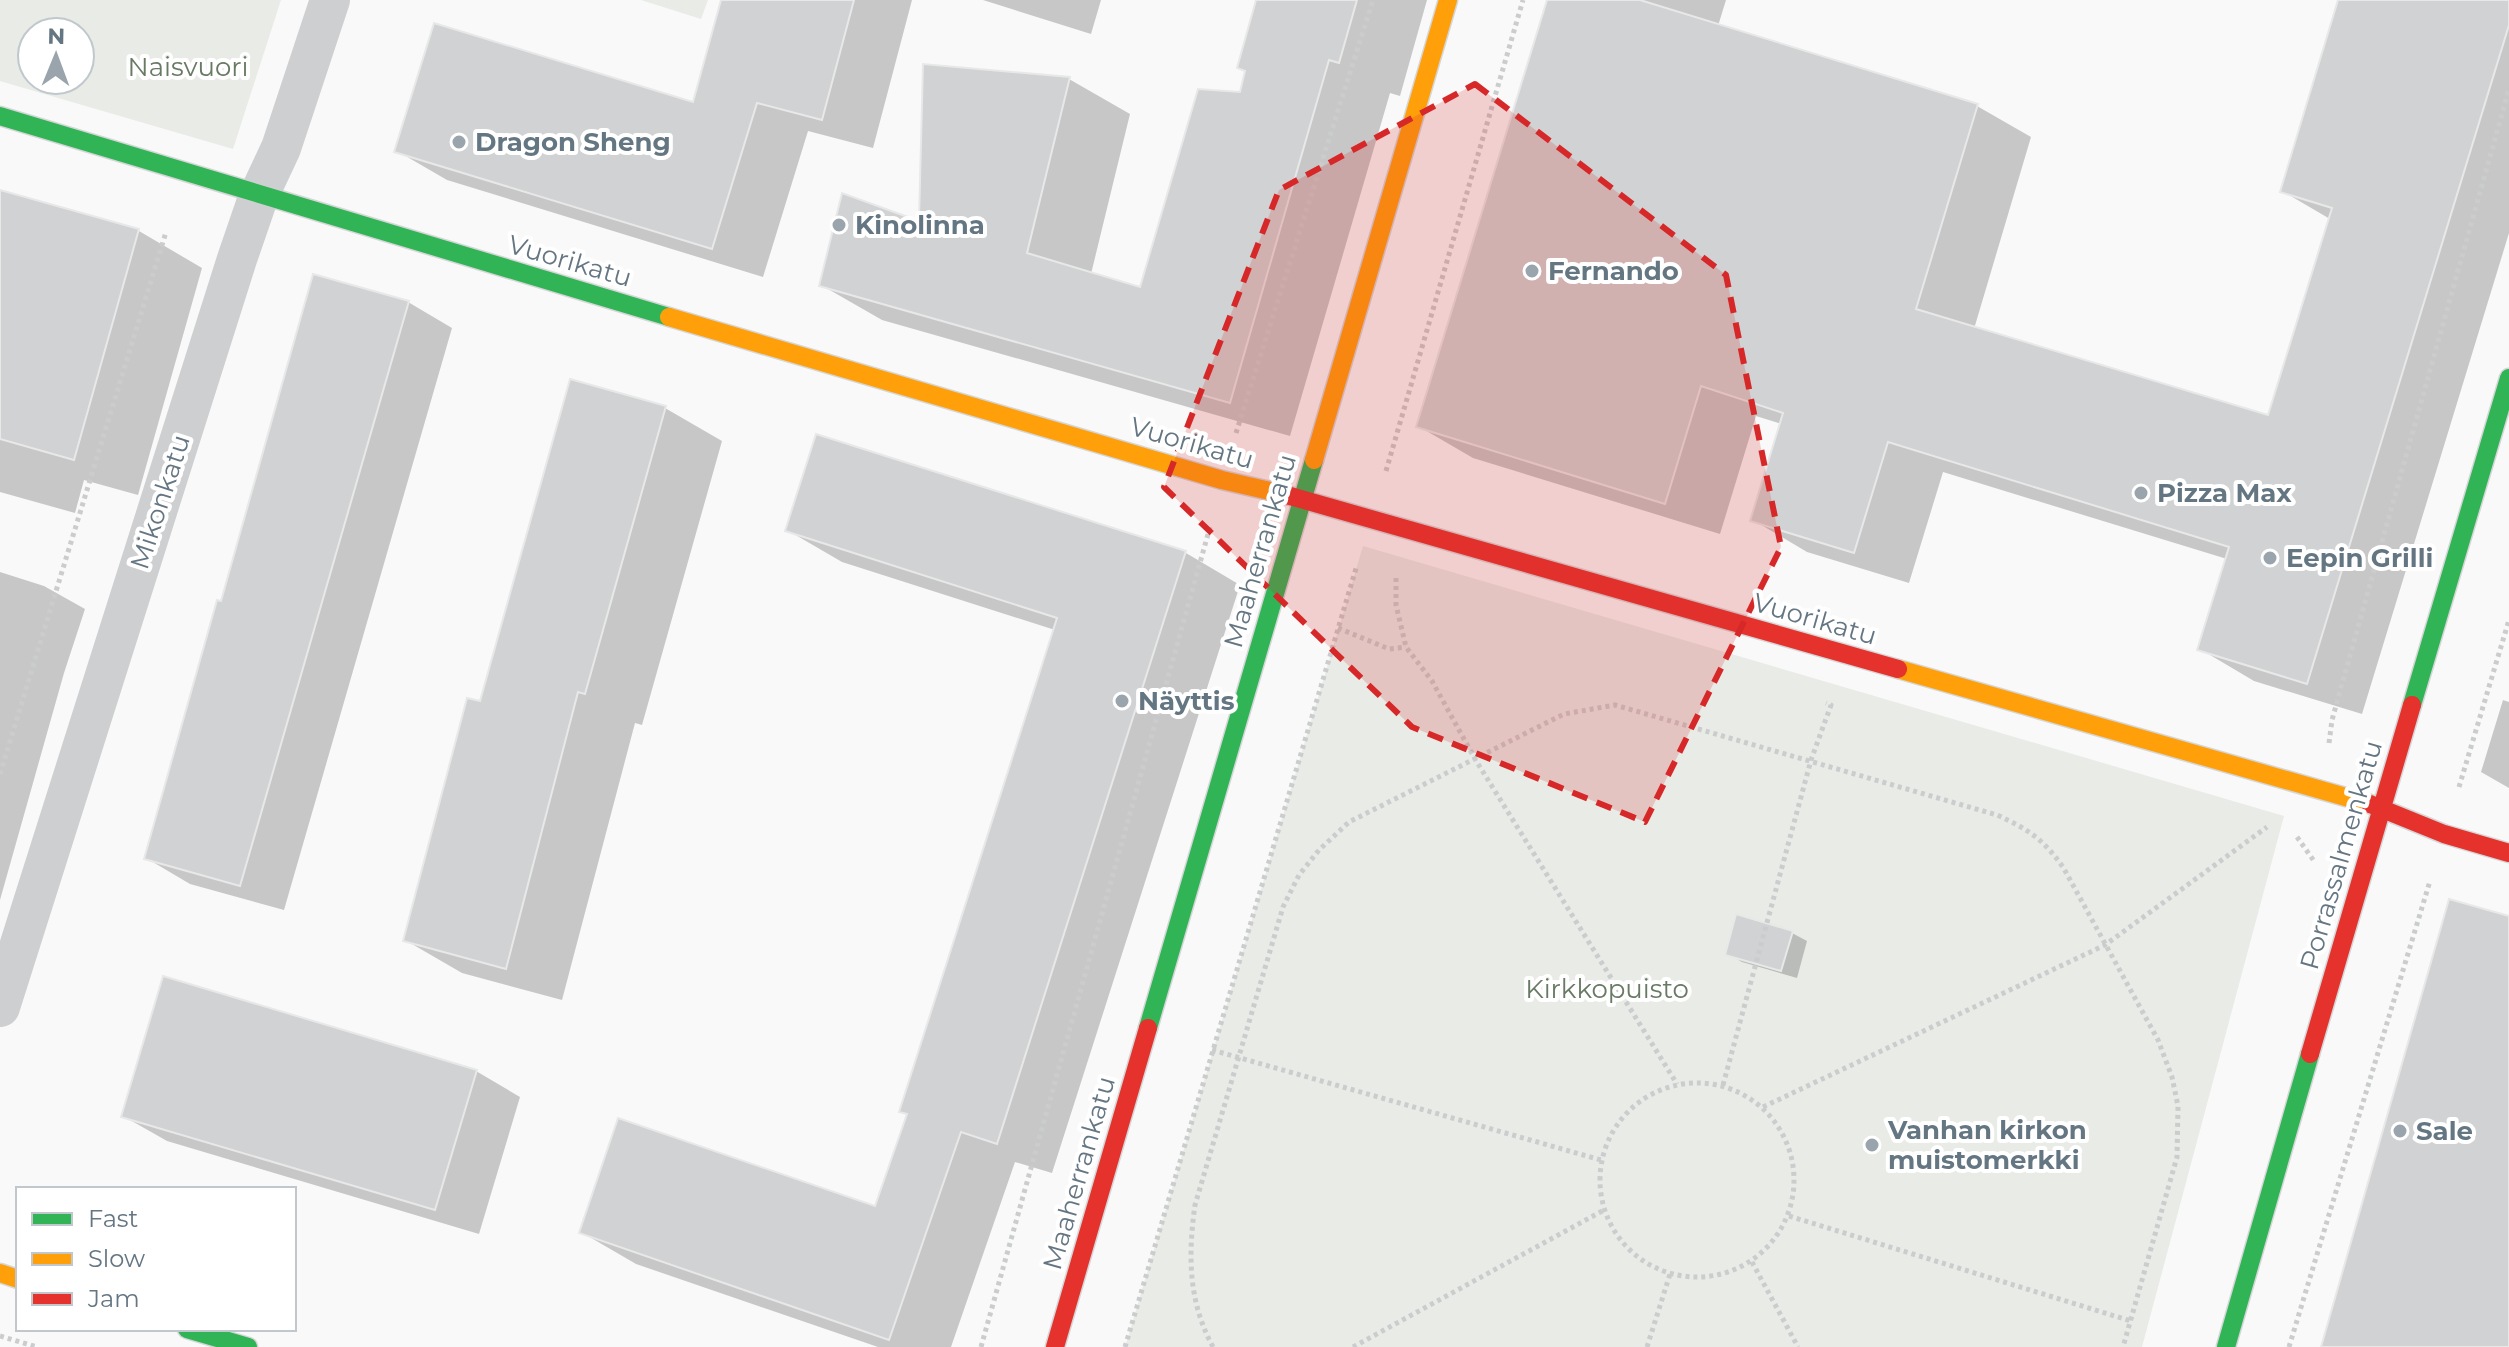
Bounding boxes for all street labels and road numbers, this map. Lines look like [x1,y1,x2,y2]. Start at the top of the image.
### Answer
street label: Vuorikatu [505,228,635,294]
street label: Vuorikatu [1127,410,1257,476]
street label: Mikonkatu [123,431,197,573]
street label: Maaherrankatu [1217,450,1303,652]
street label: Vuorikatu [1750,586,1880,652]
street label: Porrassalmenkatu [2293,737,2389,973]
street label: Maaherrankatu [1036,1072,1122,1274]

